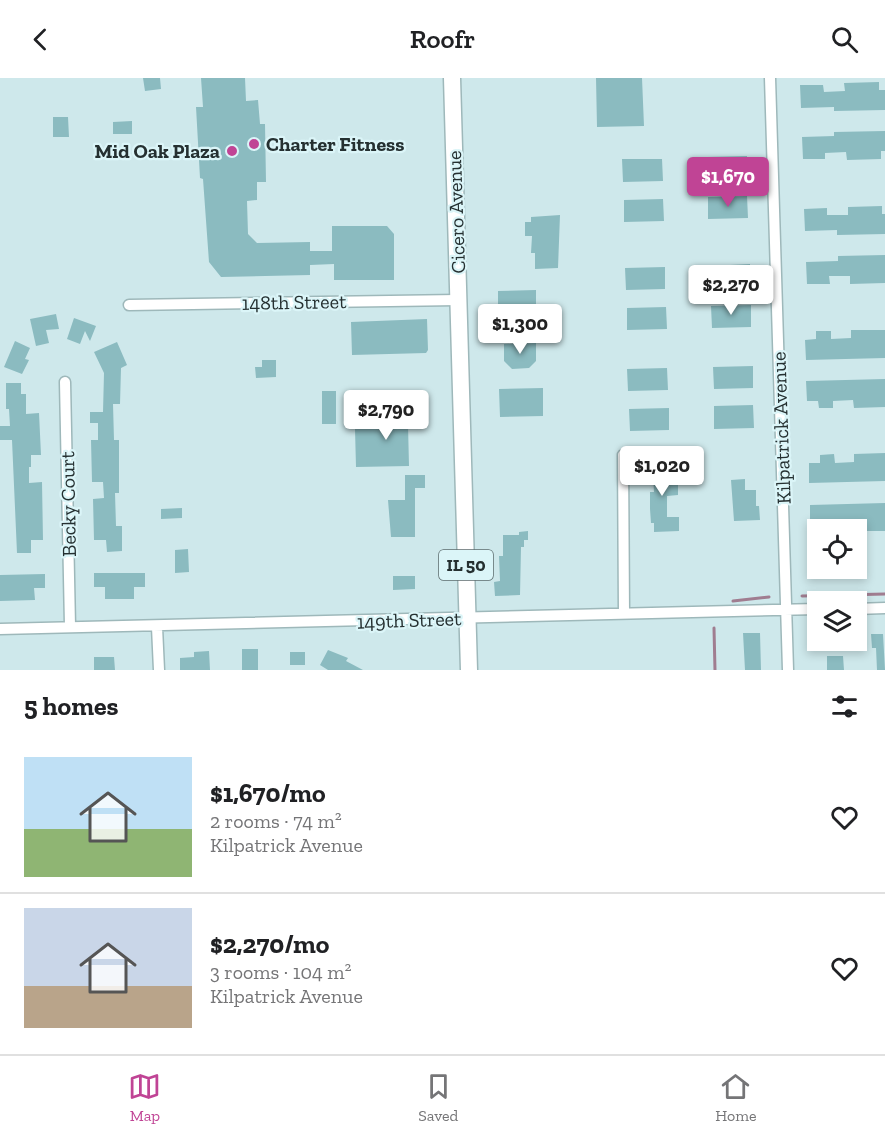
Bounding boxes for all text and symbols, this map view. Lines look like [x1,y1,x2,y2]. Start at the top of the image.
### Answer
icon: back [24,23,57,56]
text: Roofr [410,23,475,55]
icon: search [828,23,861,56]
place label: Charter Fitness [266,132,404,156]
marker: Charter Fitness [247,137,261,151]
place label: Mid Oak Plaza [94,139,220,163]
marker: Mid Oak Plaza [225,144,239,158]
street label: Cicero Avenue [442,150,470,274]
pin: $1,670 [679,157,777,208]
text: $1,670 [701,164,755,188]
pin: $2,270 [682,265,780,316]
text: $2,270 [702,272,760,296]
street label: 148th Street [241,289,347,315]
pin: $1,300 [471,304,569,355]
text: $1,300 [492,311,548,335]
street label: Kilpatrick Avenue [766,351,796,505]
pin: $2,790 [337,390,435,441]
text: $2,790 [358,397,414,421]
pin: $1,020 [613,446,711,497]
street label: Becky Court [55,450,81,557]
text: $1,020 [634,453,690,477]
map controls [807,519,867,651]
button: locate [807,519,867,579]
road number: IL 50 [439,550,493,580]
button: layers [807,591,867,651]
street label: 149th Street [356,606,462,634]
text: 5 homes [24,690,118,722]
icon: filters [828,690,861,723]
text: $1,670/mo [210,777,326,809]
icon: home [72,781,144,853]
icon: heart [828,801,861,834]
text: 2 rooms · 74 m² [210,809,342,833]
text: Kilpatrick Avenue [210,833,363,857]
text: $2,270/mo [210,928,329,960]
icon: home [72,932,144,1004]
icon: heart [828,952,861,985]
text: 3 rooms · 104 m² [210,960,351,984]
text: Kilpatrick Avenue [210,984,363,1008]
tab: Map [128,1070,161,1125]
tab: Saved [418,1070,458,1125]
tab: Home [715,1070,757,1125]

